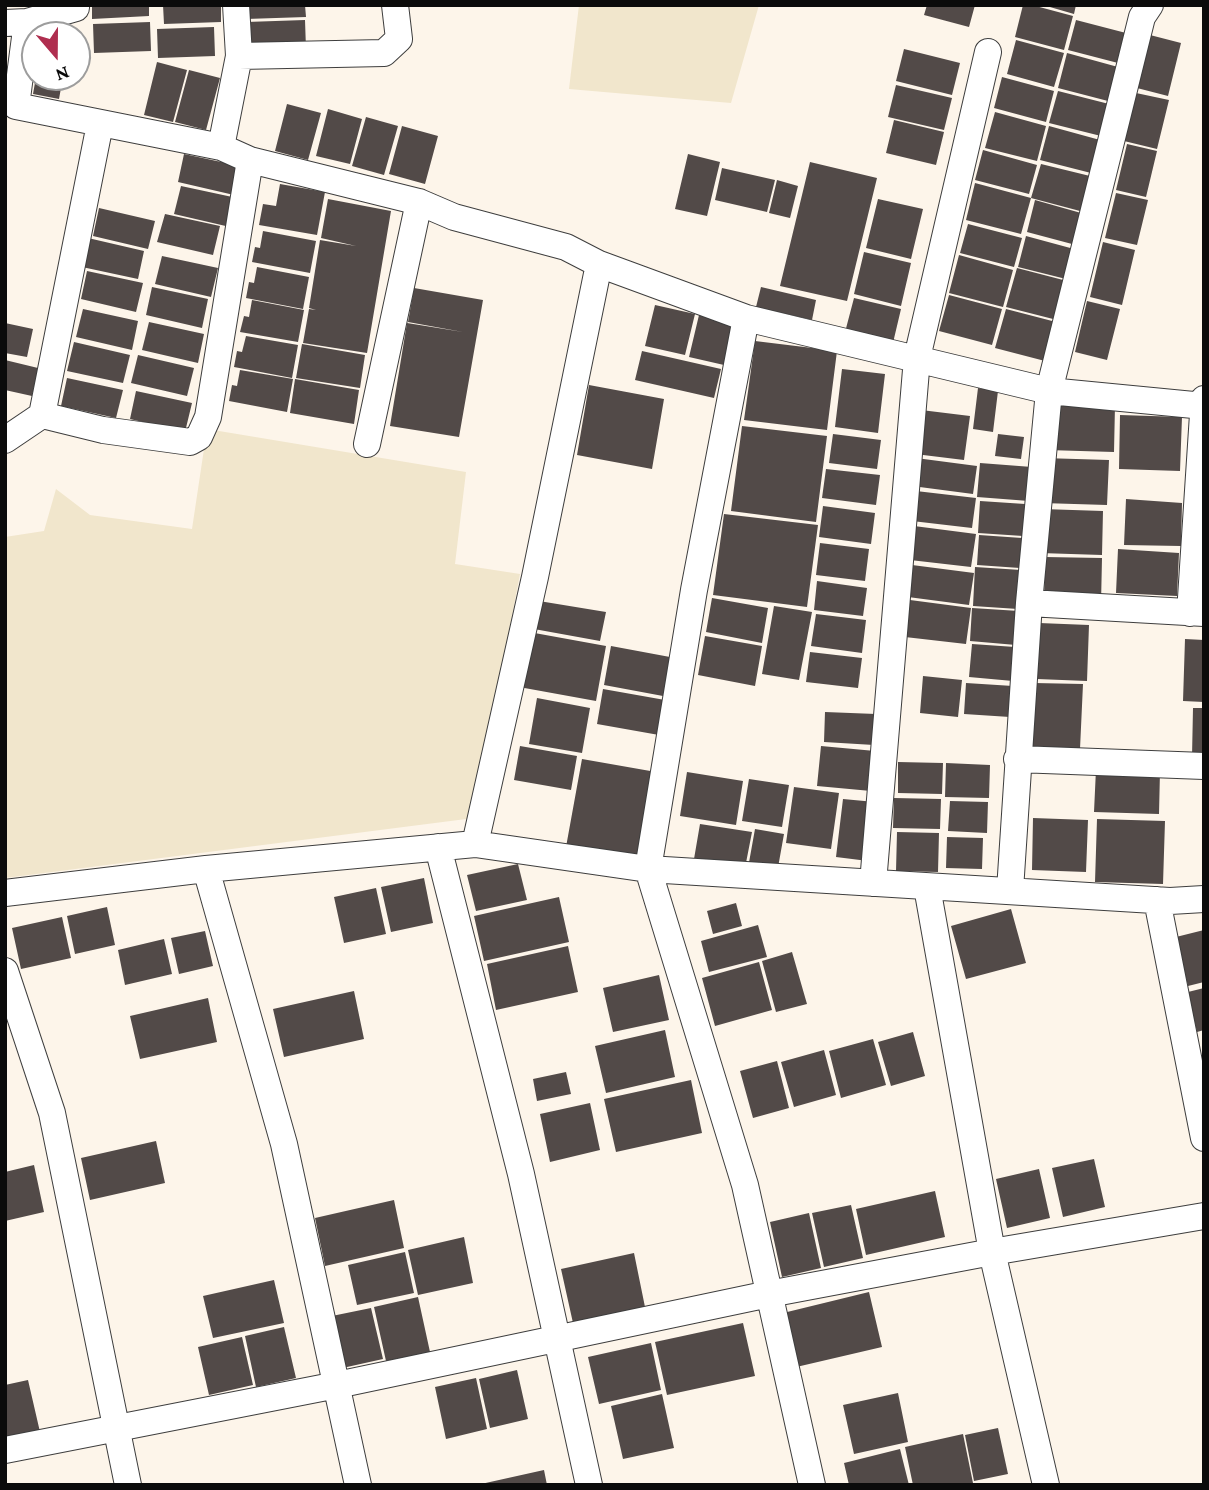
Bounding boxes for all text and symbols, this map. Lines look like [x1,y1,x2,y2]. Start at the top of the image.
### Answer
north arrow [21,21,91,91]
text: N [53,62,72,86]

